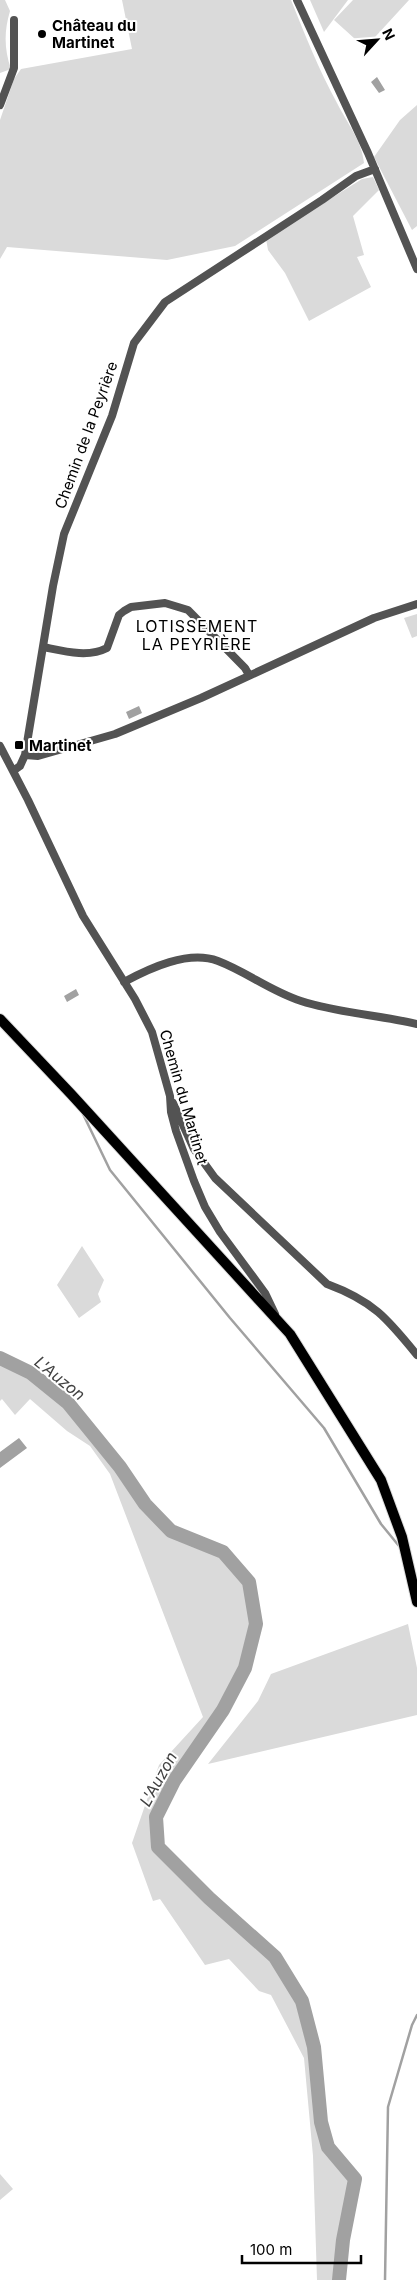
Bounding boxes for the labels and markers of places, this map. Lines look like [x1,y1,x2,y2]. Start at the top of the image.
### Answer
place label: Château du Martinet [52,16,136,52]
marker: Château du Martinet [36,28,48,40]
place label: Martinet [29,736,92,755]
marker: Martinet [13,739,25,751]

